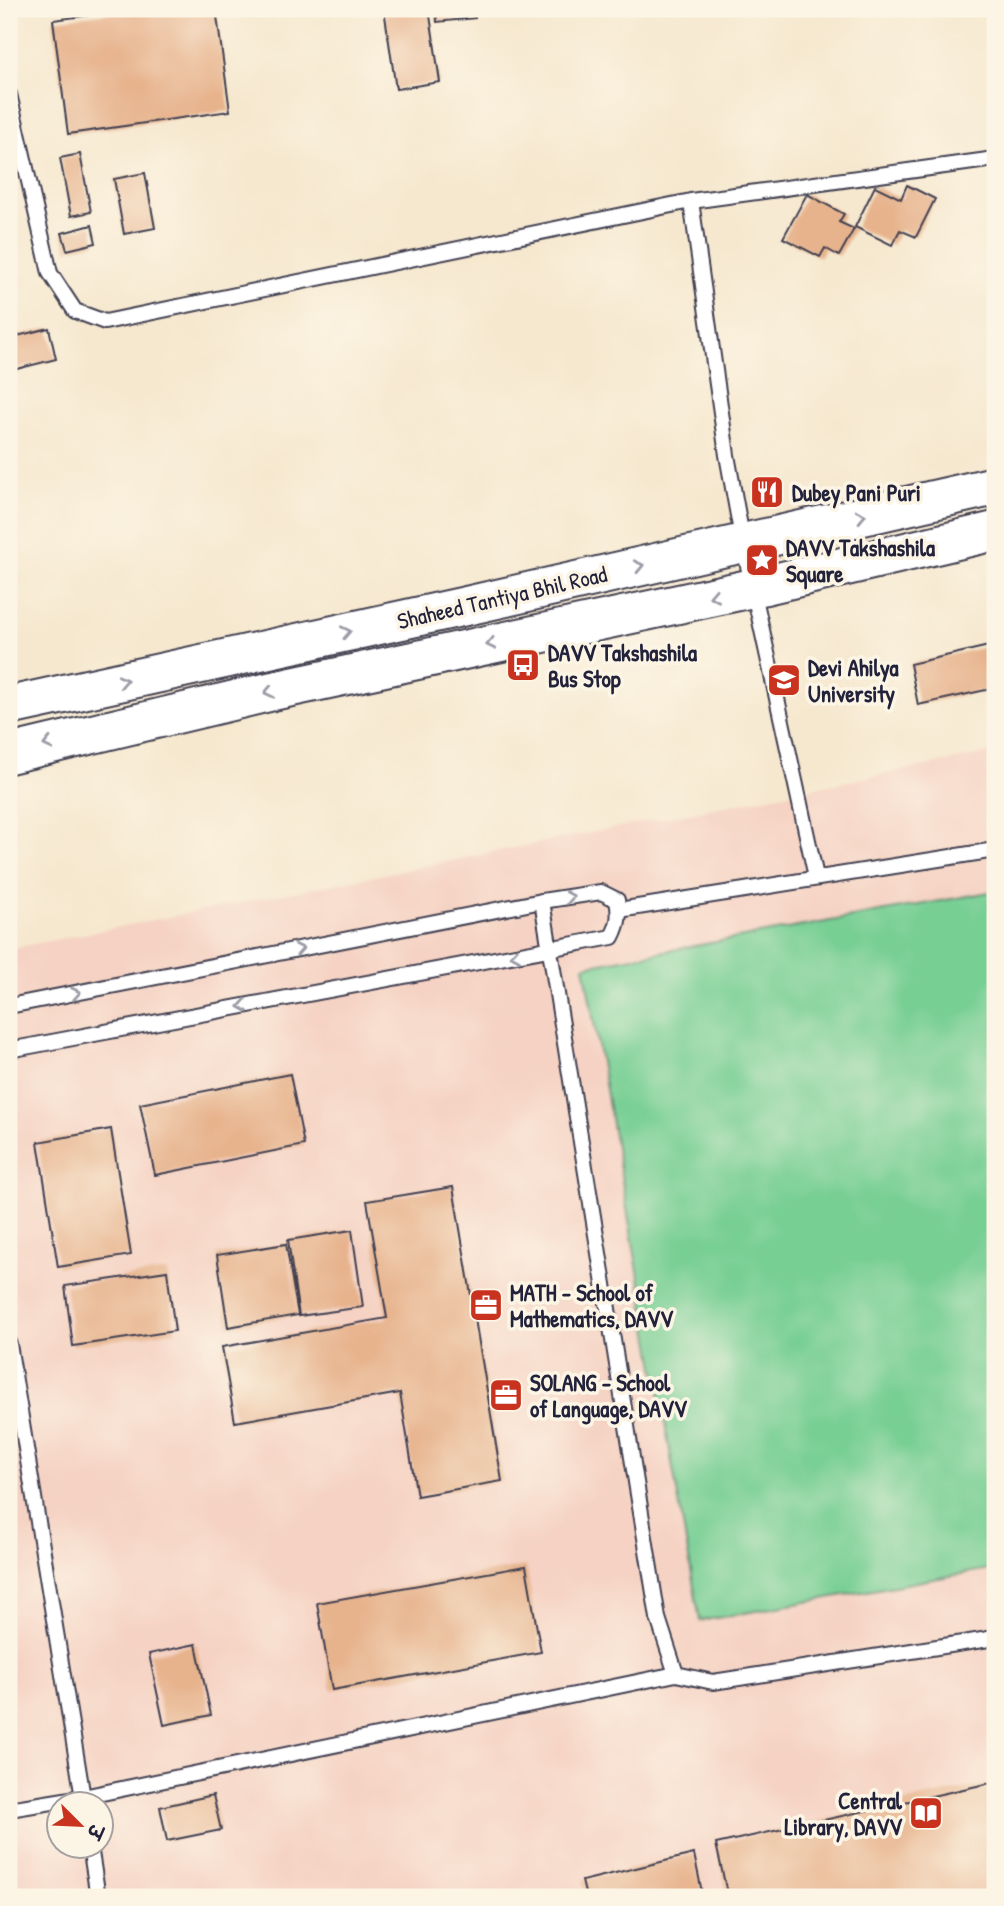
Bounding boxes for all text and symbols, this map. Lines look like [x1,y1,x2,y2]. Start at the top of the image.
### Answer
restaurant icon: Dubey Pani Puri [748,473,786,511]
place label: Dubey Pani Puri [792,477,921,509]
one-way arrow [855,510,867,525]
place label: DAVV Takshashila Square [786,532,935,590]
place icon: DAVV Takshashila Square [743,541,781,579]
street label: Shaheed Tantiya Bhil Road [394,558,610,636]
one-way arrow [633,560,645,575]
one-way arrow [708,588,720,603]
one-way arrow [339,626,351,641]
one-way arrow [485,635,497,650]
place label: DAVV Takshashila Bus Stop [548,637,697,695]
bus stop icon: DAVV Takshashila Bus Stop [504,646,542,684]
place label: Devi Ahilya University [808,652,899,710]
school or university icon: Devi Ahilya University [765,661,803,699]
one-way arrow [117,674,129,689]
one-way arrow [263,683,275,698]
one-way arrow [42,736,54,751]
one-way arrow [565,890,576,905]
one-way arrow [293,942,305,957]
one-way arrow [509,947,521,962]
one-way arrow [70,986,82,1001]
one-way arrow [237,997,249,1012]
place label: MATH - School of Mathematics, DAVV [510,1277,674,1334]
office icon: MATH - School of Mathematics, DAVV [467,1286,505,1324]
place label: SOLANG - School of Language, DAVV [530,1367,688,1425]
office icon: SOLANG - School of Language, DAVV [487,1376,525,1414]
place label: Central Library, DAVV [784,1785,903,1843]
north arrow [46,1790,116,1860]
library icon: Central Library, DAVV [907,1794,945,1832]
text: उ [80,1819,111,1845]

